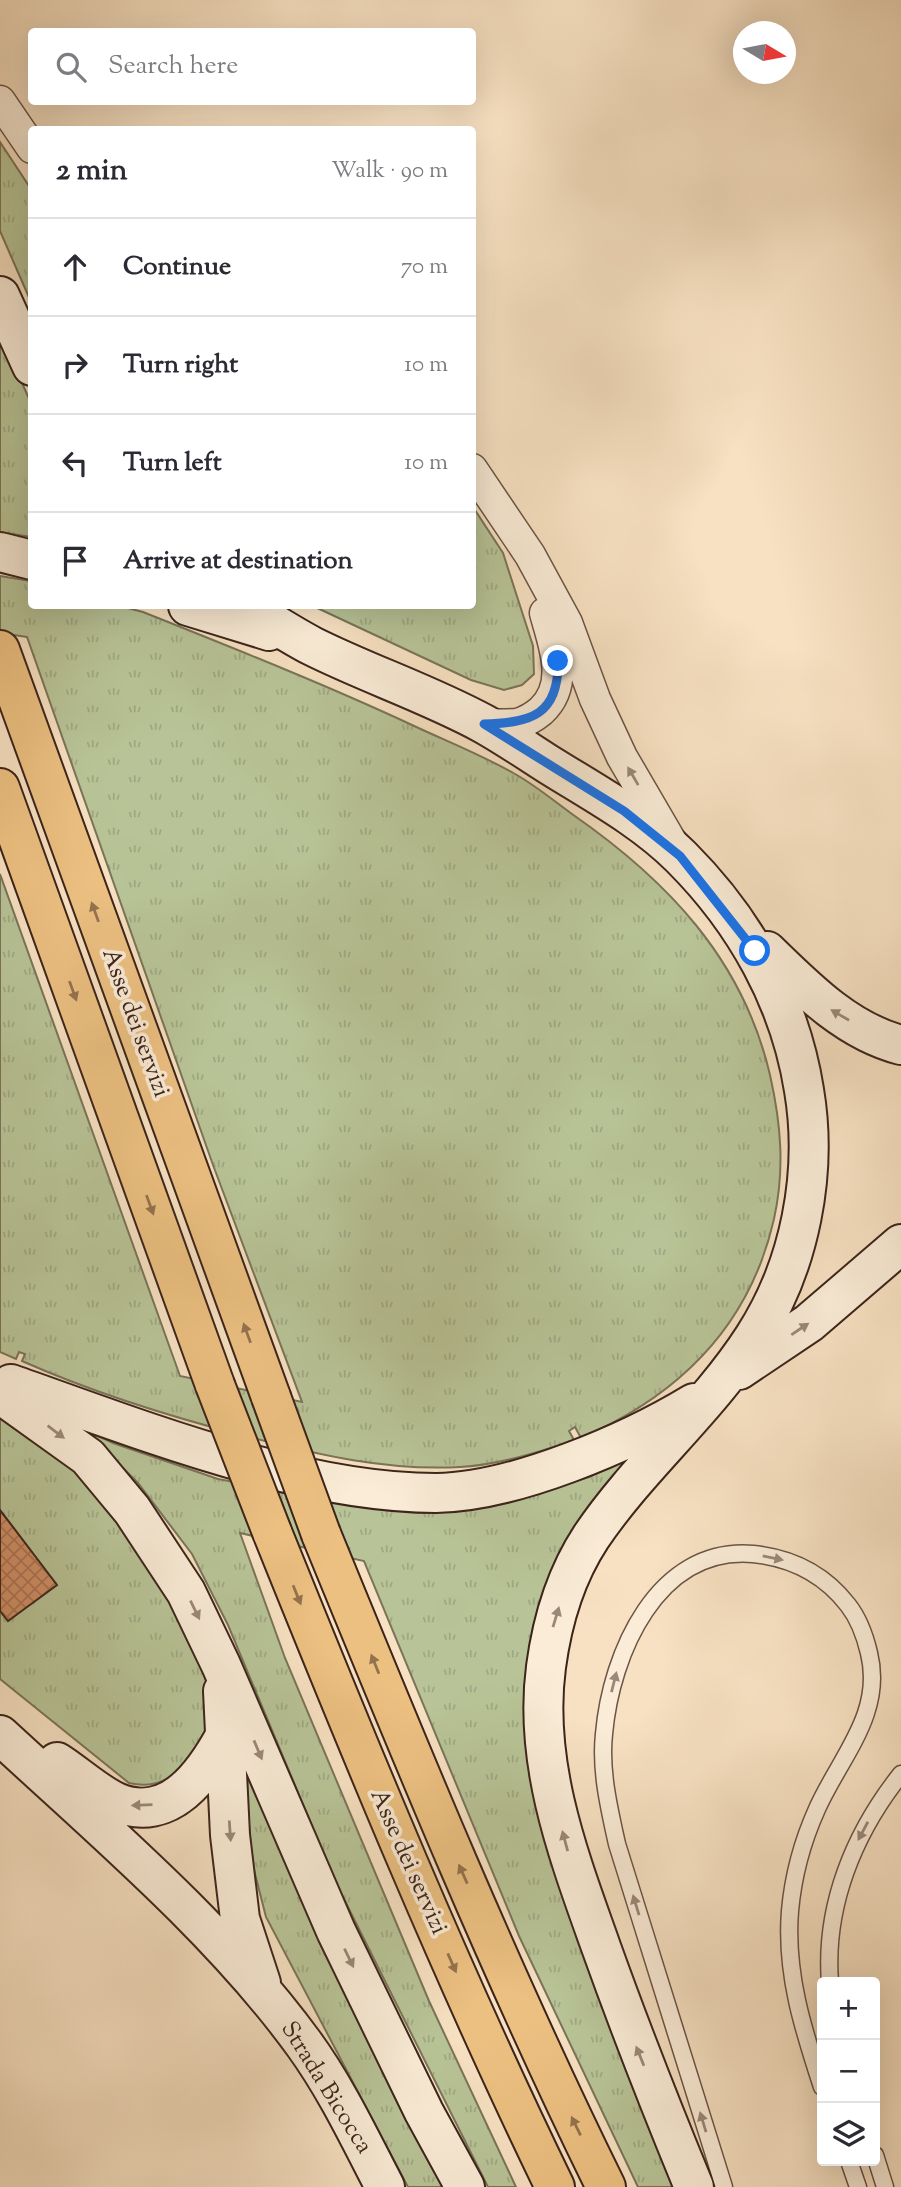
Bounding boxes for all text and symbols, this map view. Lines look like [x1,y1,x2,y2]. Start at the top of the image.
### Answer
north arrow [733,21,796,84]
search box [28,28,476,105]
icon: search [52,48,90,86]
text: Search here [108,48,238,85]
text: 2 min [56,150,128,193]
text: Walk · 90 m [331,155,448,188]
icon: ahead [56,248,94,286]
text: Continue [123,249,231,286]
text: 70 m [401,251,448,284]
icon: right [56,346,94,384]
text: Turn right [123,347,238,384]
text: 10 m [404,349,448,382]
icon: left [56,444,94,482]
text: Turn left [123,445,222,482]
text: 10 m [404,447,448,480]
icon: arrive [56,542,94,580]
text: Arrive at destination [123,543,353,580]
route end [542,645,573,676]
one-way arrow [627,767,639,786]
one-way arrow [89,901,100,922]
route start [739,935,770,966]
street label: Asse dei servizi [92,944,178,1102]
one-way arrow [68,980,79,1001]
one-way arrow [831,1009,850,1021]
one-way arrow [145,1194,156,1215]
one-way arrow [242,1323,253,1344]
one-way arrow [790,1323,810,1336]
one-way arrow [47,1425,65,1439]
one-way arrow [762,1552,784,1563]
one-way arrow [292,1585,303,1606]
one-way arrow [189,1600,200,1620]
one-way arrow [552,1607,562,1628]
one-way arrow [369,1653,380,1674]
one-way arrow [608,1671,619,1693]
one-way arrow [252,1740,264,1760]
street label: Asse dei servizi [361,1784,455,1940]
one-way arrow [131,1799,153,1811]
one-way arrow [225,1820,236,1842]
one-way arrow [858,1821,869,1841]
one-way arrow [560,1830,570,1851]
one-way arrow [457,1863,468,1884]
one-way arrow [630,1894,640,1915]
one-way arrow [344,1948,355,1968]
one-way arrow [446,1953,458,1973]
map controls [817,1977,880,2166]
button: + [817,1977,880,2040]
street label: Strada Bicocca [272,2015,380,2161]
button: − [817,2040,880,2103]
one-way arrow [635,2045,646,2066]
button: layers [817,2103,880,2166]
one-way arrow [697,2111,707,2132]
one-way arrow [570,2116,581,2136]

